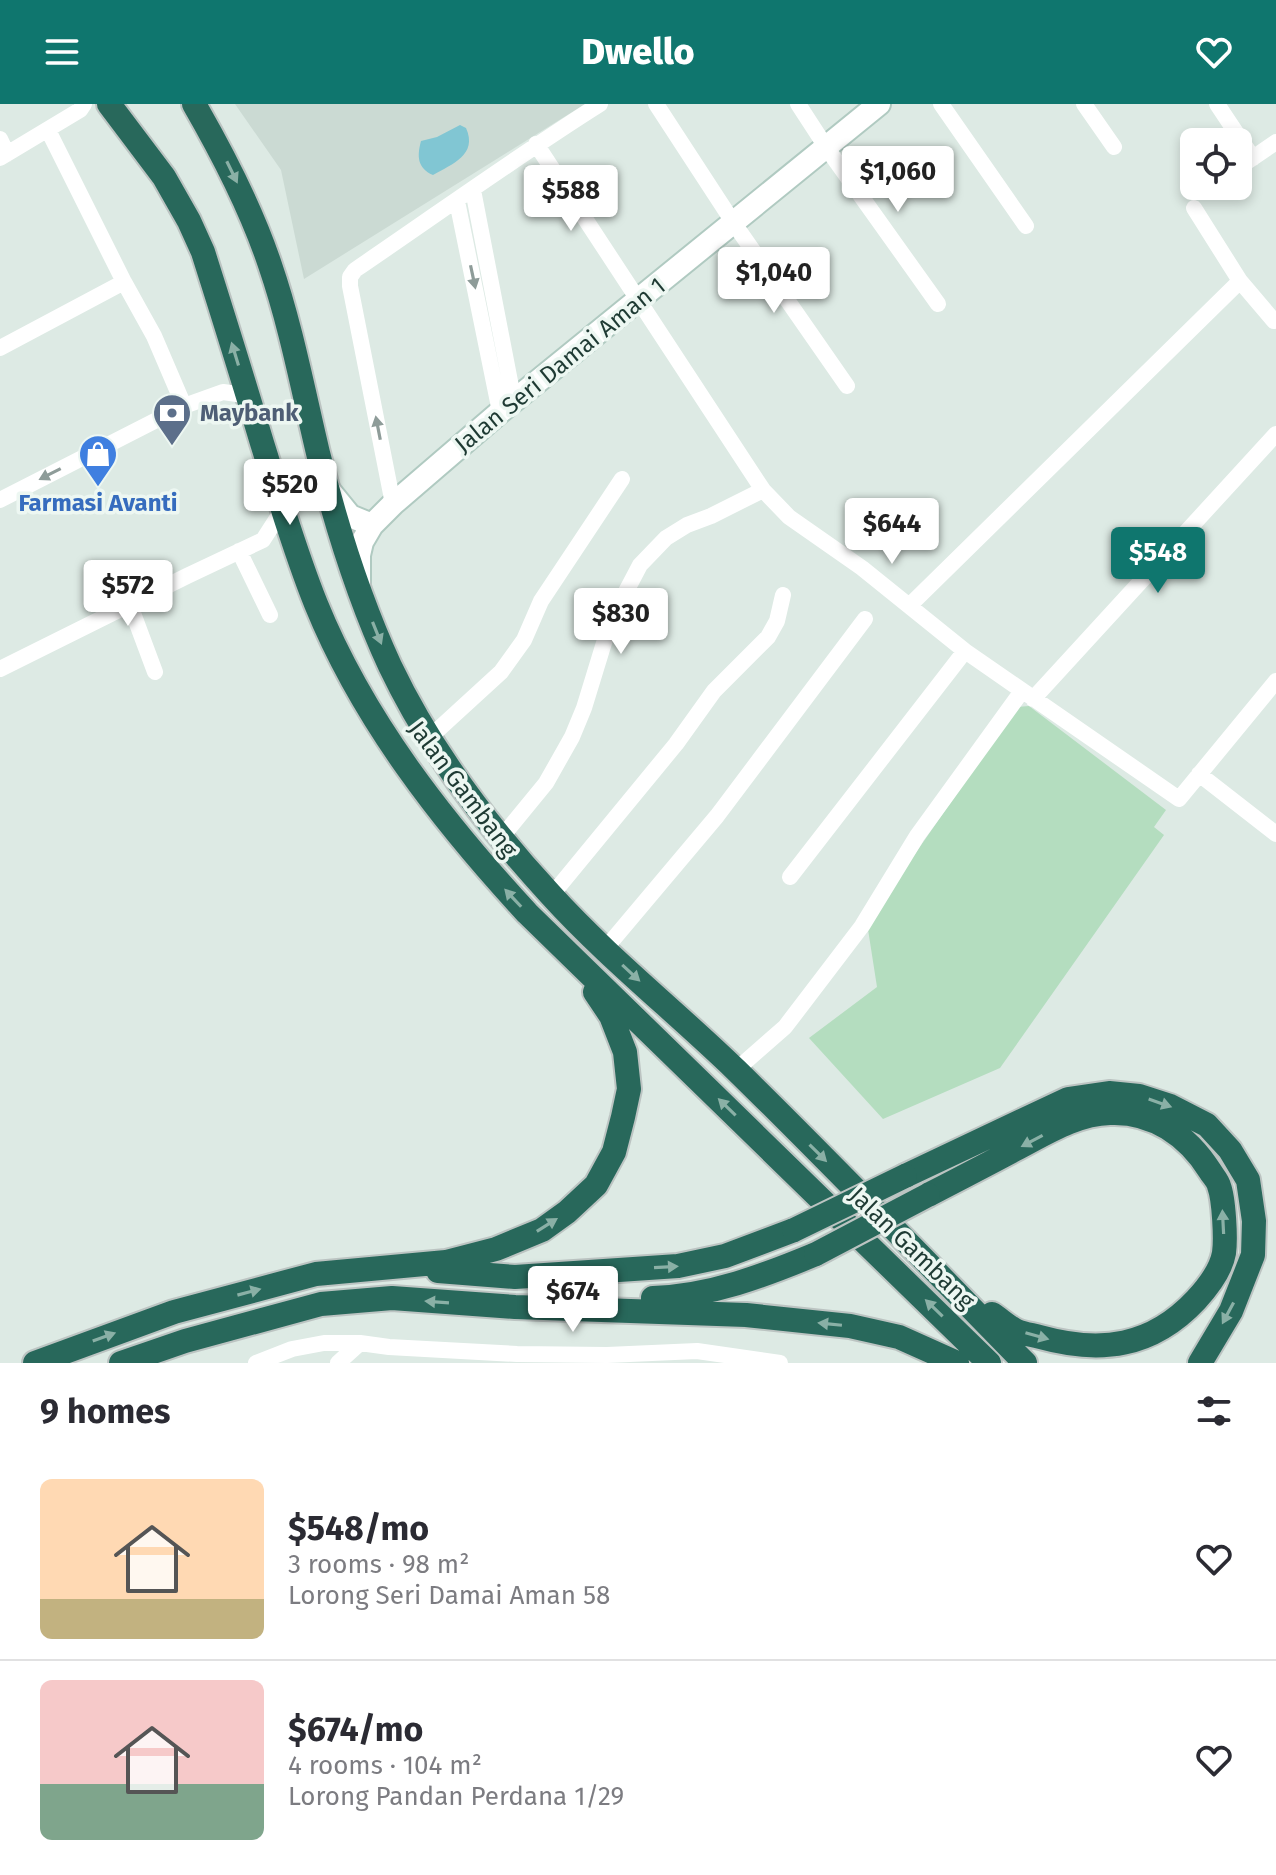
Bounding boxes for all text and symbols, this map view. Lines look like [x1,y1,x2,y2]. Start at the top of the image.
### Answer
icon: menu [40,30,84,74]
text: Dwello [581,30,695,74]
icon: heart [1192,30,1236,74]
map controls [1180,128,1252,200]
button: locate [1180,128,1252,200]
pin: $1,060 [833,146,963,214]
text: $1,060 [860,156,936,187]
one-way arrow [225,160,239,184]
pin: $588 [524,165,618,233]
text: $588 [542,175,600,206]
pin: $1,040 [709,247,839,315]
text: $1,040 [736,257,812,288]
one-way arrow [467,265,480,290]
street label: Jalan Seri Damai Aman 1 [449,272,671,458]
one-way arrow [228,341,241,365]
bank icon: Maybank [151,392,193,447]
place label: Maybank [200,399,299,427]
one-way arrow [371,415,384,440]
shop icon: Farmasi Avanti [77,433,119,488]
pin: $520 [243,459,337,527]
one-way arrow [38,467,61,480]
text: $520 [262,469,318,500]
place label: Farmasi Avanti [18,489,178,517]
pin: $644 [845,498,939,566]
text: $644 [863,508,921,539]
pin: $548 [1111,527,1205,595]
text: $548 [1129,537,1187,568]
pin: $572 [81,560,175,628]
text: $572 [102,570,154,601]
pin: $830 [574,588,668,656]
text: $830 [592,598,650,629]
one-way arrow [370,621,383,645]
street label: Jalan Gambang [403,716,524,863]
one-way arrow [505,889,523,908]
one-way arrow [621,963,640,981]
one-way arrow [1148,1097,1172,1109]
one-way arrow [718,1098,737,1117]
one-way arrow [1020,1135,1043,1148]
one-way arrow [808,1143,827,1162]
street label: Jalan Gambang [844,1181,981,1315]
one-way arrow [1216,1209,1229,1234]
one-way arrow [536,1218,558,1232]
one-way arrow [653,1260,679,1273]
pin: $674 [526,1266,620,1334]
text: $674 [546,1276,600,1307]
one-way arrow [236,1285,261,1297]
one-way arrow [424,1295,449,1308]
one-way arrow [925,1299,944,1317]
one-way arrow [1222,1302,1235,1325]
one-way arrow [817,1318,842,1331]
one-way arrow [93,1330,117,1343]
one-way arrow [1025,1331,1050,1343]
icon: filters [1192,1389,1236,1433]
text: 9 homes [40,1391,171,1432]
text: $548/mo [288,1508,429,1549]
icon: home [104,1511,200,1607]
icon: heart [1192,1537,1236,1581]
text: 3 rooms · 98 m² [288,1549,469,1580]
text: Lorong Seri Damai Aman 58 [288,1580,610,1611]
text: $674/mo [288,1709,423,1750]
icon: home [104,1712,200,1808]
icon: heart [1192,1738,1236,1782]
text: 4 rooms · 104 m² [288,1750,482,1781]
text: Lorong Pandan Perdana 1/29 [288,1781,624,1812]

